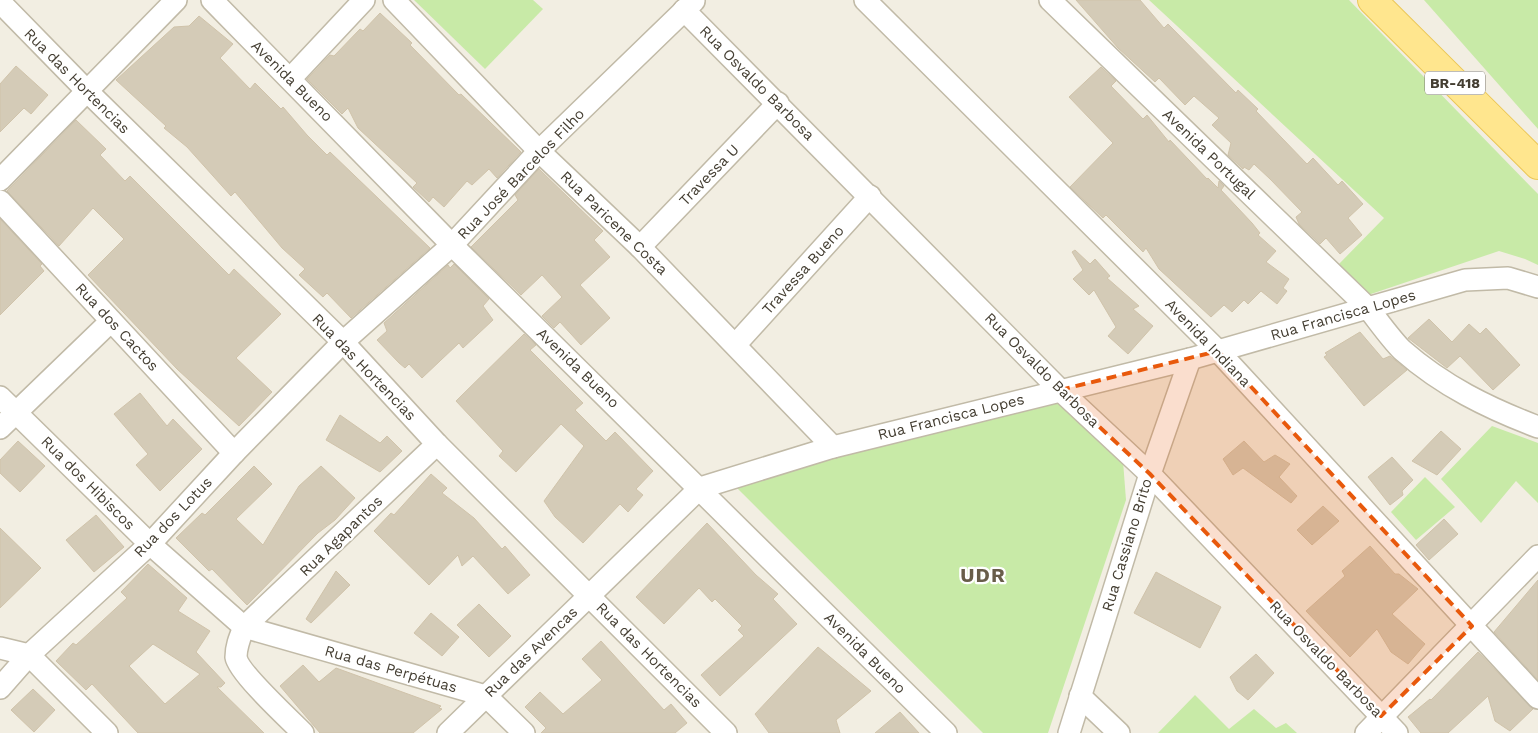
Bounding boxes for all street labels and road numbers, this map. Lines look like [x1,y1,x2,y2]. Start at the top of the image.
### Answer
street label: Rua Osvaldo Barbosa [696,22,818,144]
street label: Rua das Hortencias [20,24,134,138]
street label: Avenida Bueno [248,37,336,125]
road number: BR-418 [1425,72,1485,95]
street label: Rua José Barcelos Filho [454,105,588,243]
street label: Avenida Portugal [1159,105,1259,203]
street label: Travessa U [675,141,743,209]
street label: Rua Paricene Costa [557,167,672,279]
street label: Travessa Bueno [758,222,848,318]
street label: Rua dos Cactos [72,279,163,375]
street label: Rua Francisca Lopes [1268,286,1418,344]
street label: Avenida Indiana [1162,295,1255,391]
street label: Rua Osvaldo Barbosa [981,309,1103,431]
street label: Rua das Hortencias [308,310,420,424]
street label: Avenida Bueno [533,324,623,412]
street label: Rua Francisca Lopes [876,390,1026,444]
street label: Rua dos Hibiscos [37,432,139,534]
street label: Rua dos Lotus [130,473,216,561]
street label: Rua Cassiano Brito [1098,476,1156,614]
street label: Rua Agapantos [296,492,386,580]
street label: Rua Osvaldo Barbosa [1266,597,1387,721]
street label: Rua das Hortencias [592,598,706,712]
street label: Rua das Avencas [481,603,581,701]
street label: Avenida Bueno [821,609,909,697]
street label: Rua das Perpétuas [323,641,459,697]

